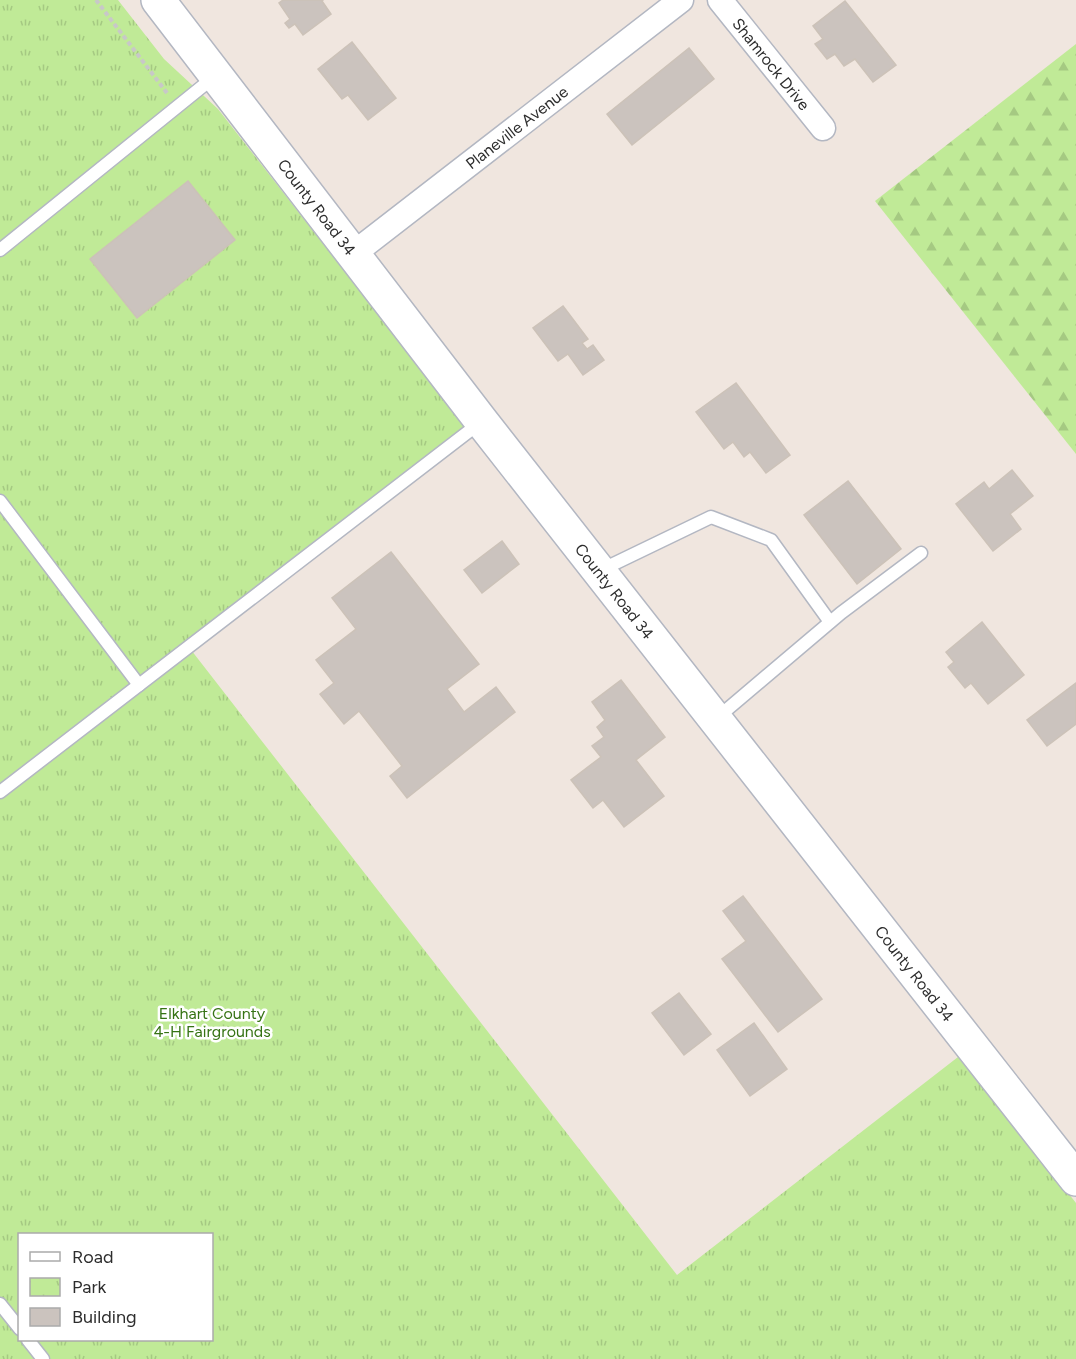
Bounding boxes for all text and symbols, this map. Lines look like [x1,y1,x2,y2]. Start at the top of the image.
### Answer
street label: Shamrock Drive [729,14,814,114]
street label: Planeville Avenue [462,82,572,173]
street label: County Road 34 [274,155,360,259]
street label: County Road 34 [571,539,658,643]
street label: County Road 34 [871,922,958,1025]
park label: Elkhart County 4-H Fairgrounds [153,1004,271,1041]
legend [18,1233,213,1341]
text: Road [72,1246,113,1268]
text: Park [72,1276,107,1298]
text: Building [72,1306,137,1328]

